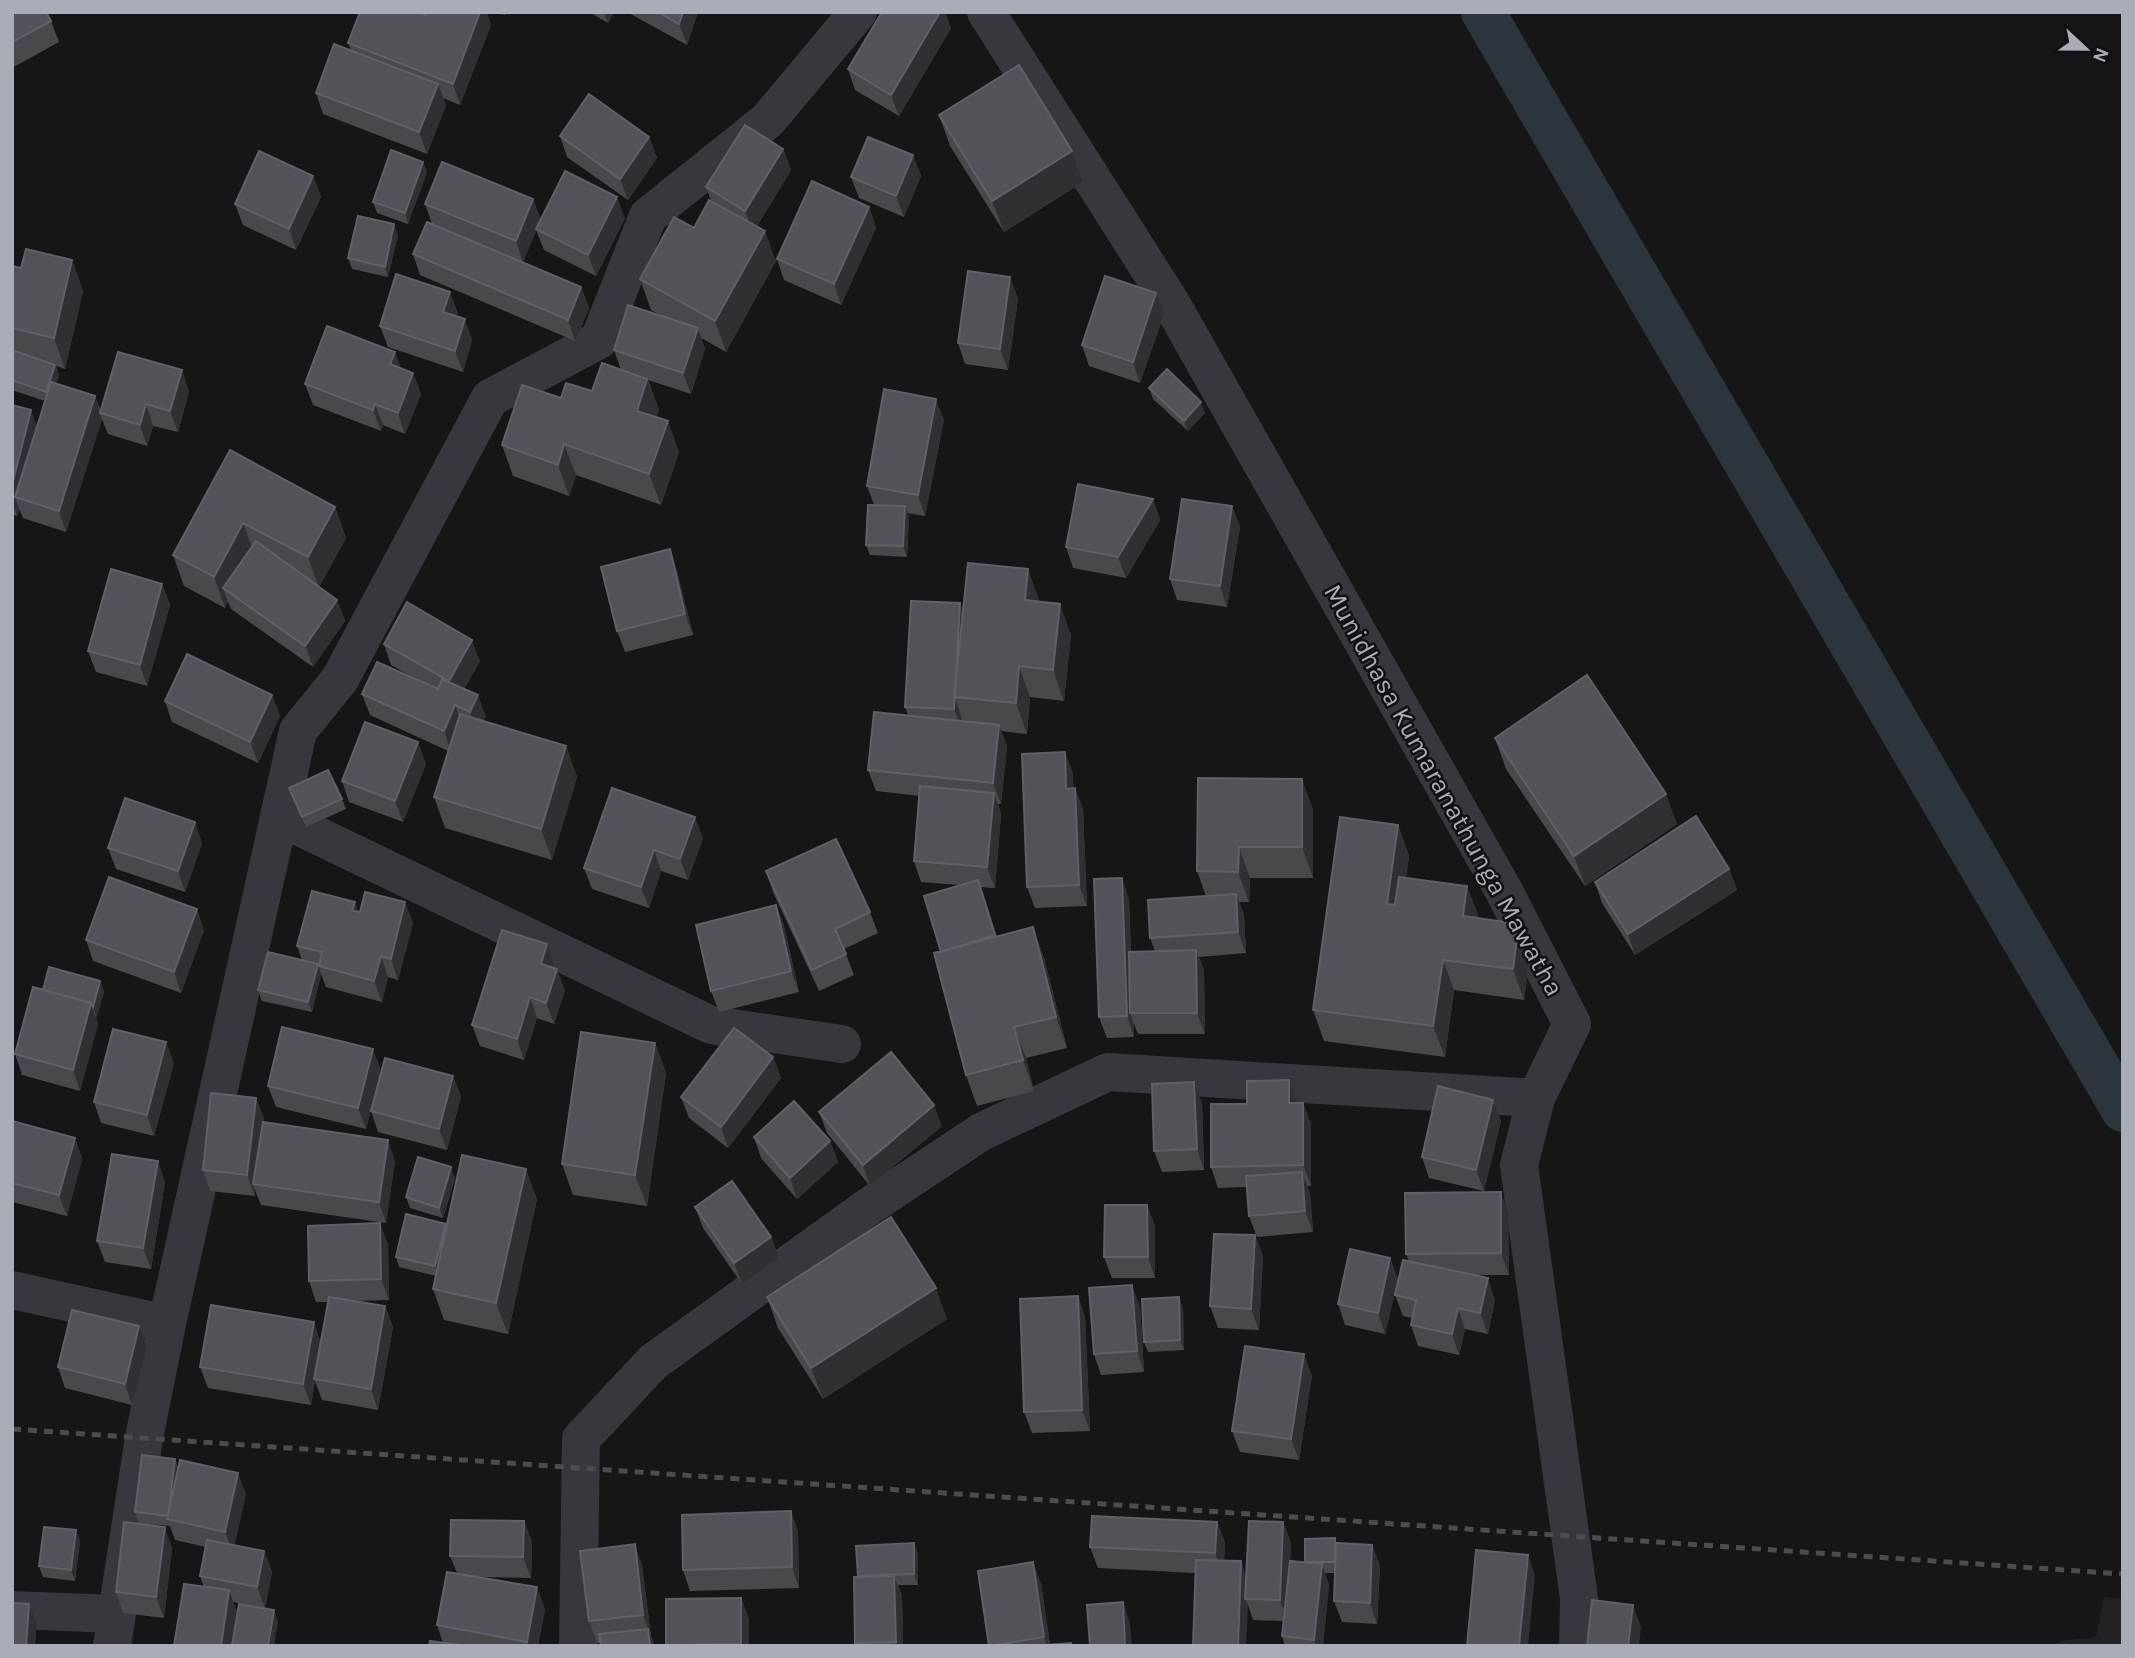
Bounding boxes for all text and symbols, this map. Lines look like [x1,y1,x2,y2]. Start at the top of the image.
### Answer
north arrow [2051,14,2121,84]
text: N [2088,45,2114,65]
street label: Munidhasa Kumaranathunga Mawatha [1317,579,1570,1002]

